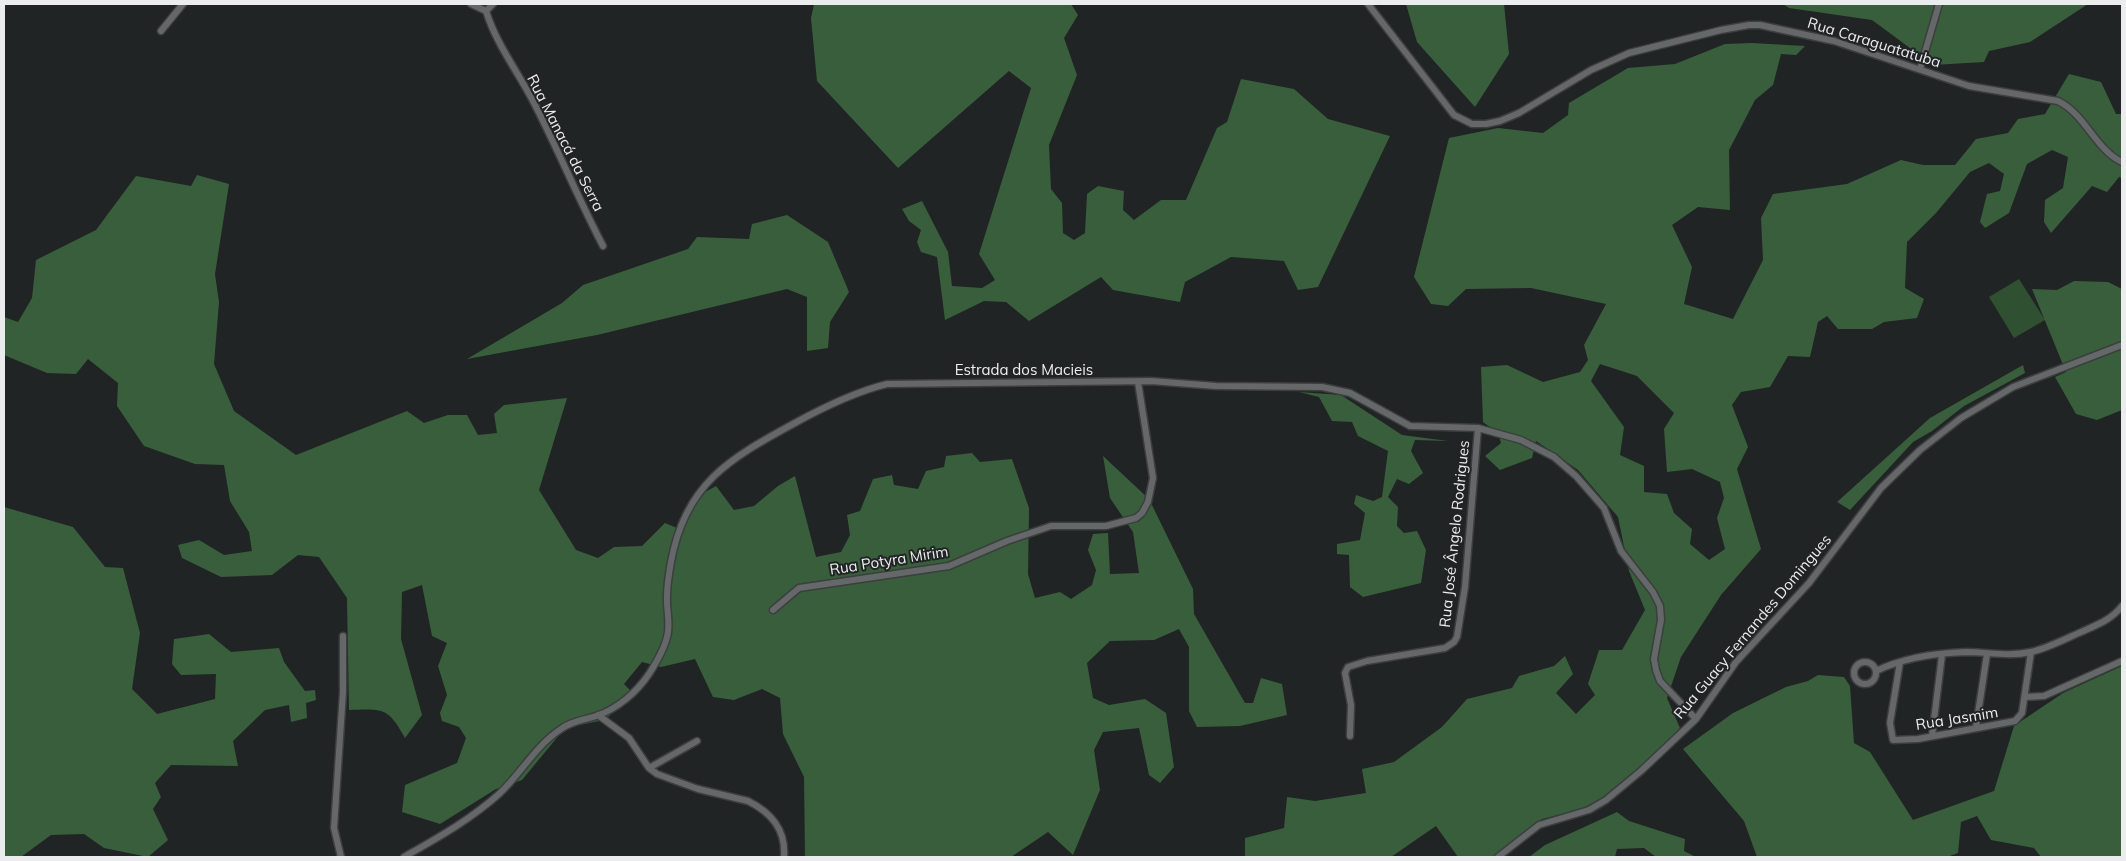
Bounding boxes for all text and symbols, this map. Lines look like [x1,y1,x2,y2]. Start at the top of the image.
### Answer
street label: Rua Caraguatatuba [1805,14,1943,72]
street label: Rua Manacá da Serra [523,72,607,214]
street label: Estrada dos Macieis [955,361,1093,379]
street label: Rua José Ângelo Rodrigues [1436,440,1474,628]
street label: Rua Guacy Fernandes Domingues [1670,531,1836,723]
street label: Rua Potyra Mirim [828,543,950,579]
street label: Rua Jasmim [1914,704,2000,734]

